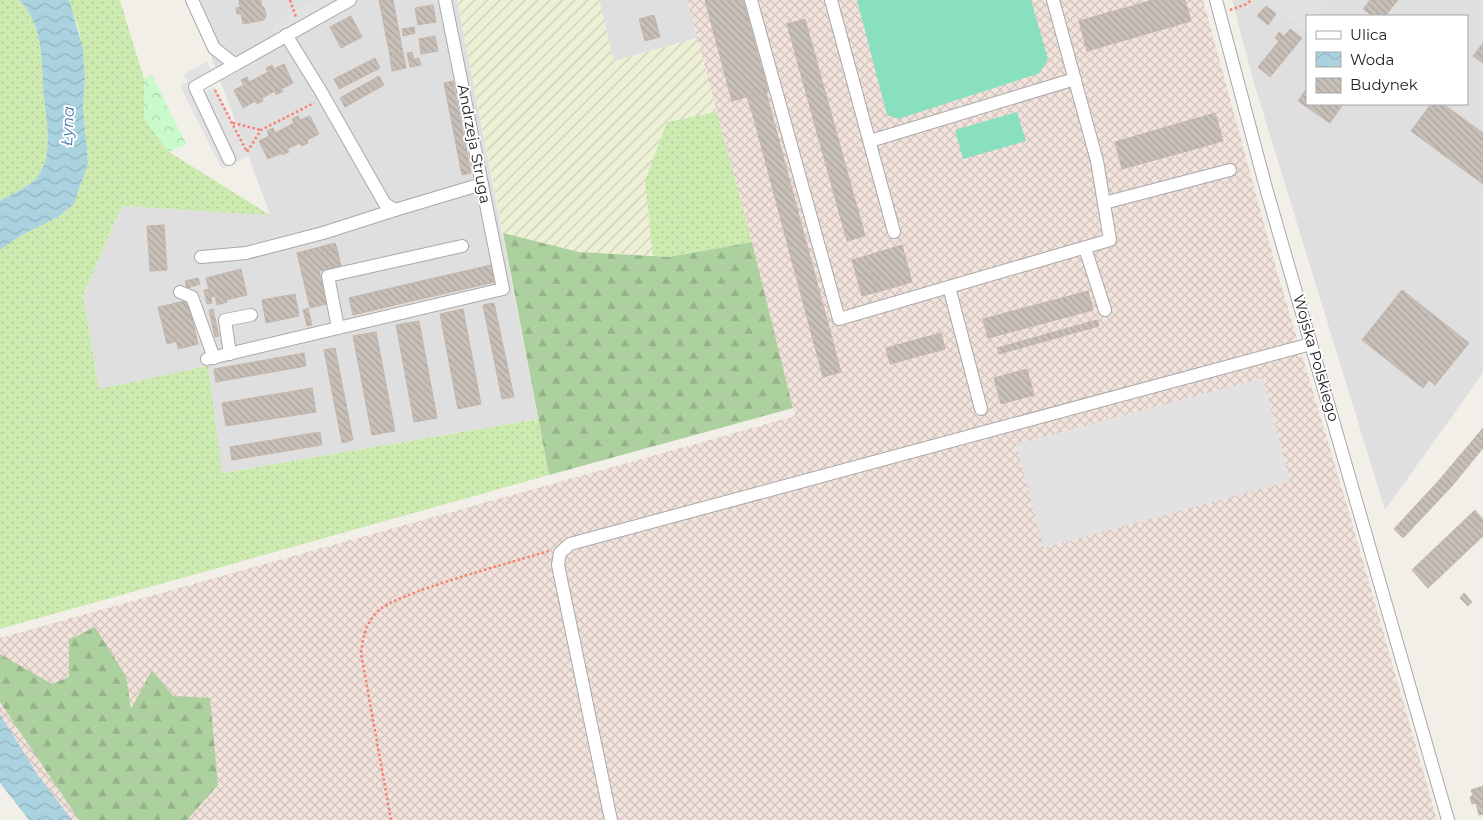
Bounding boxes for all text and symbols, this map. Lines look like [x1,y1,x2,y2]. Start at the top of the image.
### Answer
legend [1306,15,1468,105]
text: Ulica [1350,25,1387,44]
text: Woda [1350,50,1394,69]
text: Budynek [1350,75,1418,94]
street label: Andrzeja Struga [454,83,495,205]
water label: Łyna [57,105,78,146]
street label: Wojska Polskiego [1289,292,1344,424]

